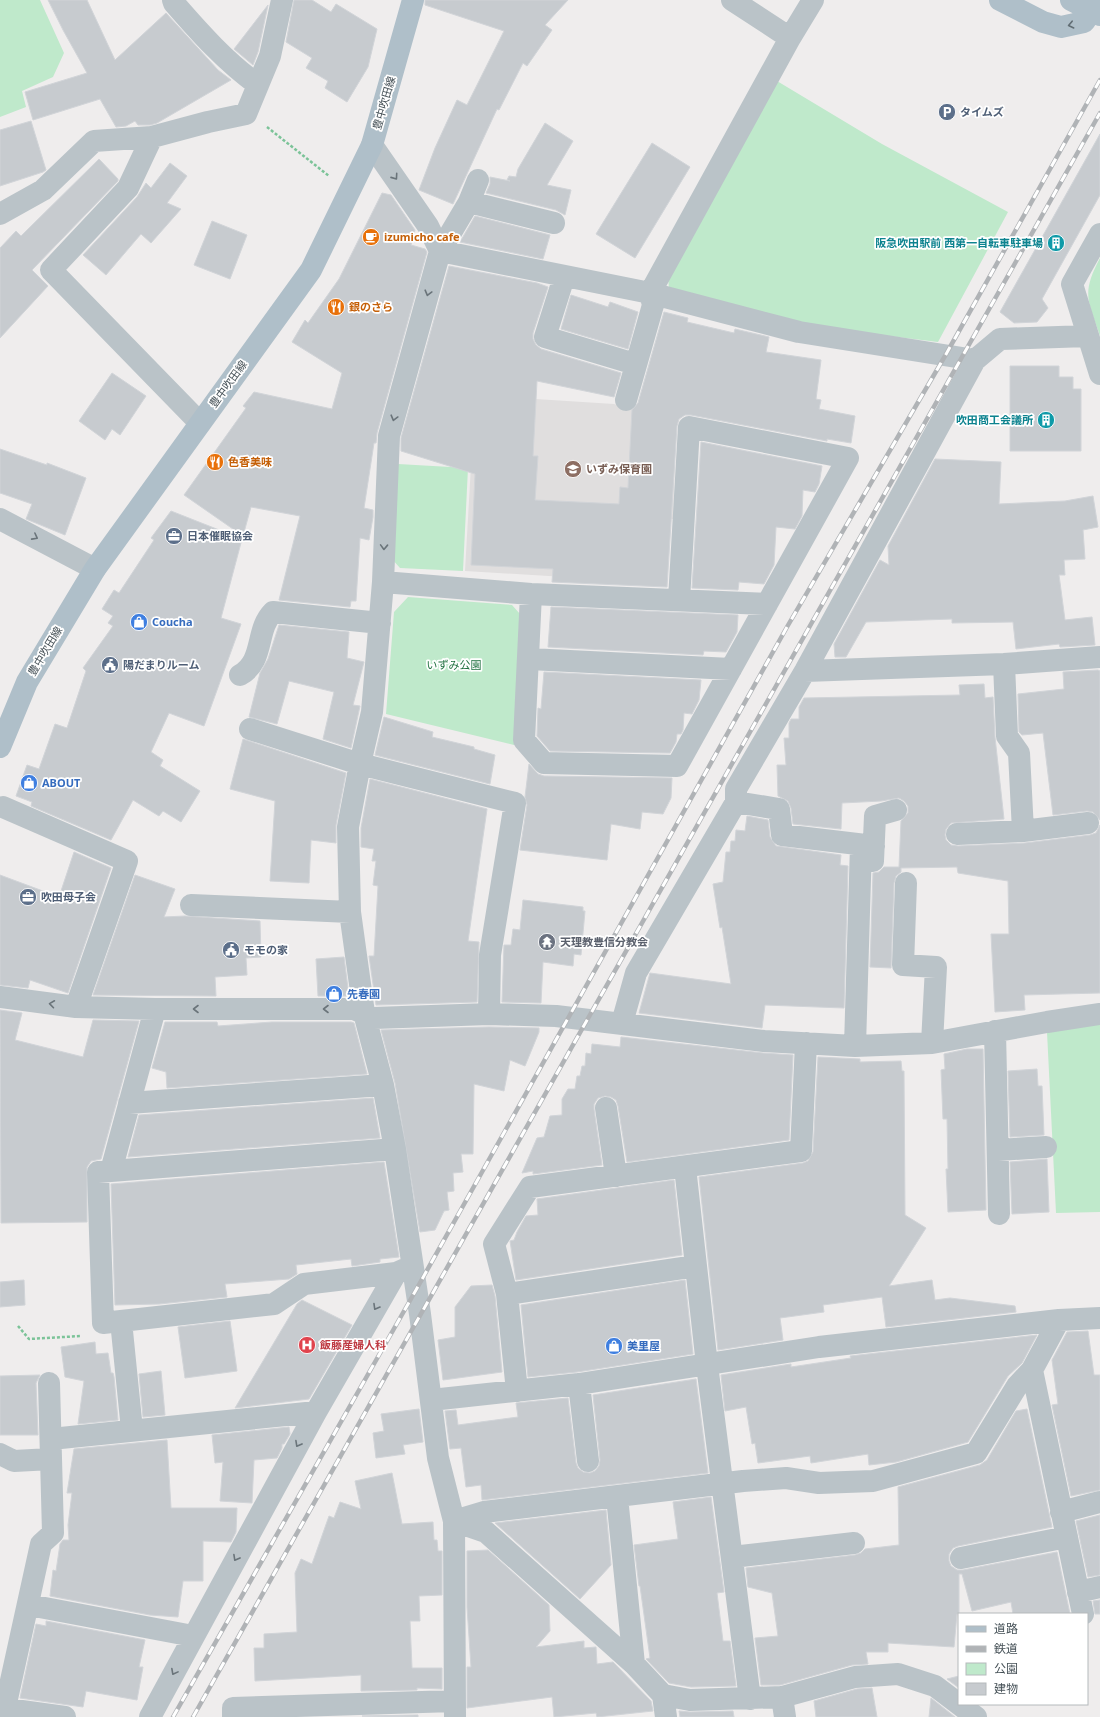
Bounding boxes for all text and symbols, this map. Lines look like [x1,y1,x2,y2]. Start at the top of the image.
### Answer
one-way arrow [1068,20,1074,28]
street label: 豊中吹田線 [369,74,398,131]
parking icon: タイムズ [937,102,957,122]
place label: タイムズ [960,104,1004,119]
one-way arrow [390,173,398,180]
cafe icon: izumicho cafe [361,227,381,247]
place label: izumicho cafe [384,229,460,244]
building icon: 阪急吹田駅前 西第一自転車駐車場 [1046,233,1066,253]
place label: 阪急吹田駅前 西第一自転車駐車場 [875,235,1043,250]
one-way arrow [424,289,433,296]
restaurant icon: 銀のさら [326,297,346,317]
place label: 銀のさら [349,299,393,314]
street label: 豊中吹田線 [205,357,250,410]
building icon: 吹田商工会議所 [1036,410,1056,430]
place label: 吹田商工会議所 [956,412,1033,427]
one-way arrow [390,414,399,421]
restaurant icon: 色香美味 [205,452,225,472]
place label: 色香美味 [228,454,272,469]
school or university icon: いずみ保育園 [563,459,583,479]
place label: いずみ保育園 [586,461,652,476]
office icon: 日本催眠協会 [164,526,184,546]
place label: 日本催眠協会 [187,528,253,543]
one-way arrow [30,532,38,540]
one-way arrow [380,544,389,550]
shop icon: Coucha [129,612,149,632]
place label: Coucha [152,614,193,629]
street label: 豊中吹田線 [24,623,65,678]
public building icon: 陽だまりルーム [100,655,120,675]
place label: 陽だまりルーム [123,657,199,672]
park label: いずみ公園 [427,657,482,672]
shop icon: ABOUT [19,773,39,793]
place label: ABOUT [42,775,81,790]
office icon: 吹田母子会 [18,887,38,907]
place label: 吹田母子会 [41,889,96,904]
temple icon: 天理教豊信分教会 [537,932,557,952]
place label: 天理教豊信分教会 [560,934,648,949]
public building icon: モモの家 [221,940,241,960]
place label: モモの家 [244,942,288,957]
shop icon: 先春園 [324,984,344,1004]
place label: 先春園 [347,986,380,1001]
one-way arrow [49,1000,55,1009]
one-way arrow [193,1005,199,1013]
one-way arrow [323,1005,329,1013]
one-way arrow [374,1303,381,1310]
hospital icon: 飯藤産婦人科 [297,1335,317,1355]
shop icon: 美里屋 [604,1336,624,1356]
place label: 飯藤産婦人科 [319,1337,386,1352]
place label: 美里屋 [627,1338,660,1353]
one-way arrow [296,1440,303,1447]
one-way arrow [233,1554,240,1561]
legend [958,1613,1088,1705]
text: 道路 [994,1620,1018,1637]
text: 鉄道 [994,1640,1018,1657]
text: 公園 [994,1660,1018,1677]
one-way arrow [171,1668,178,1676]
text: 建物 [994,1680,1018,1697]

